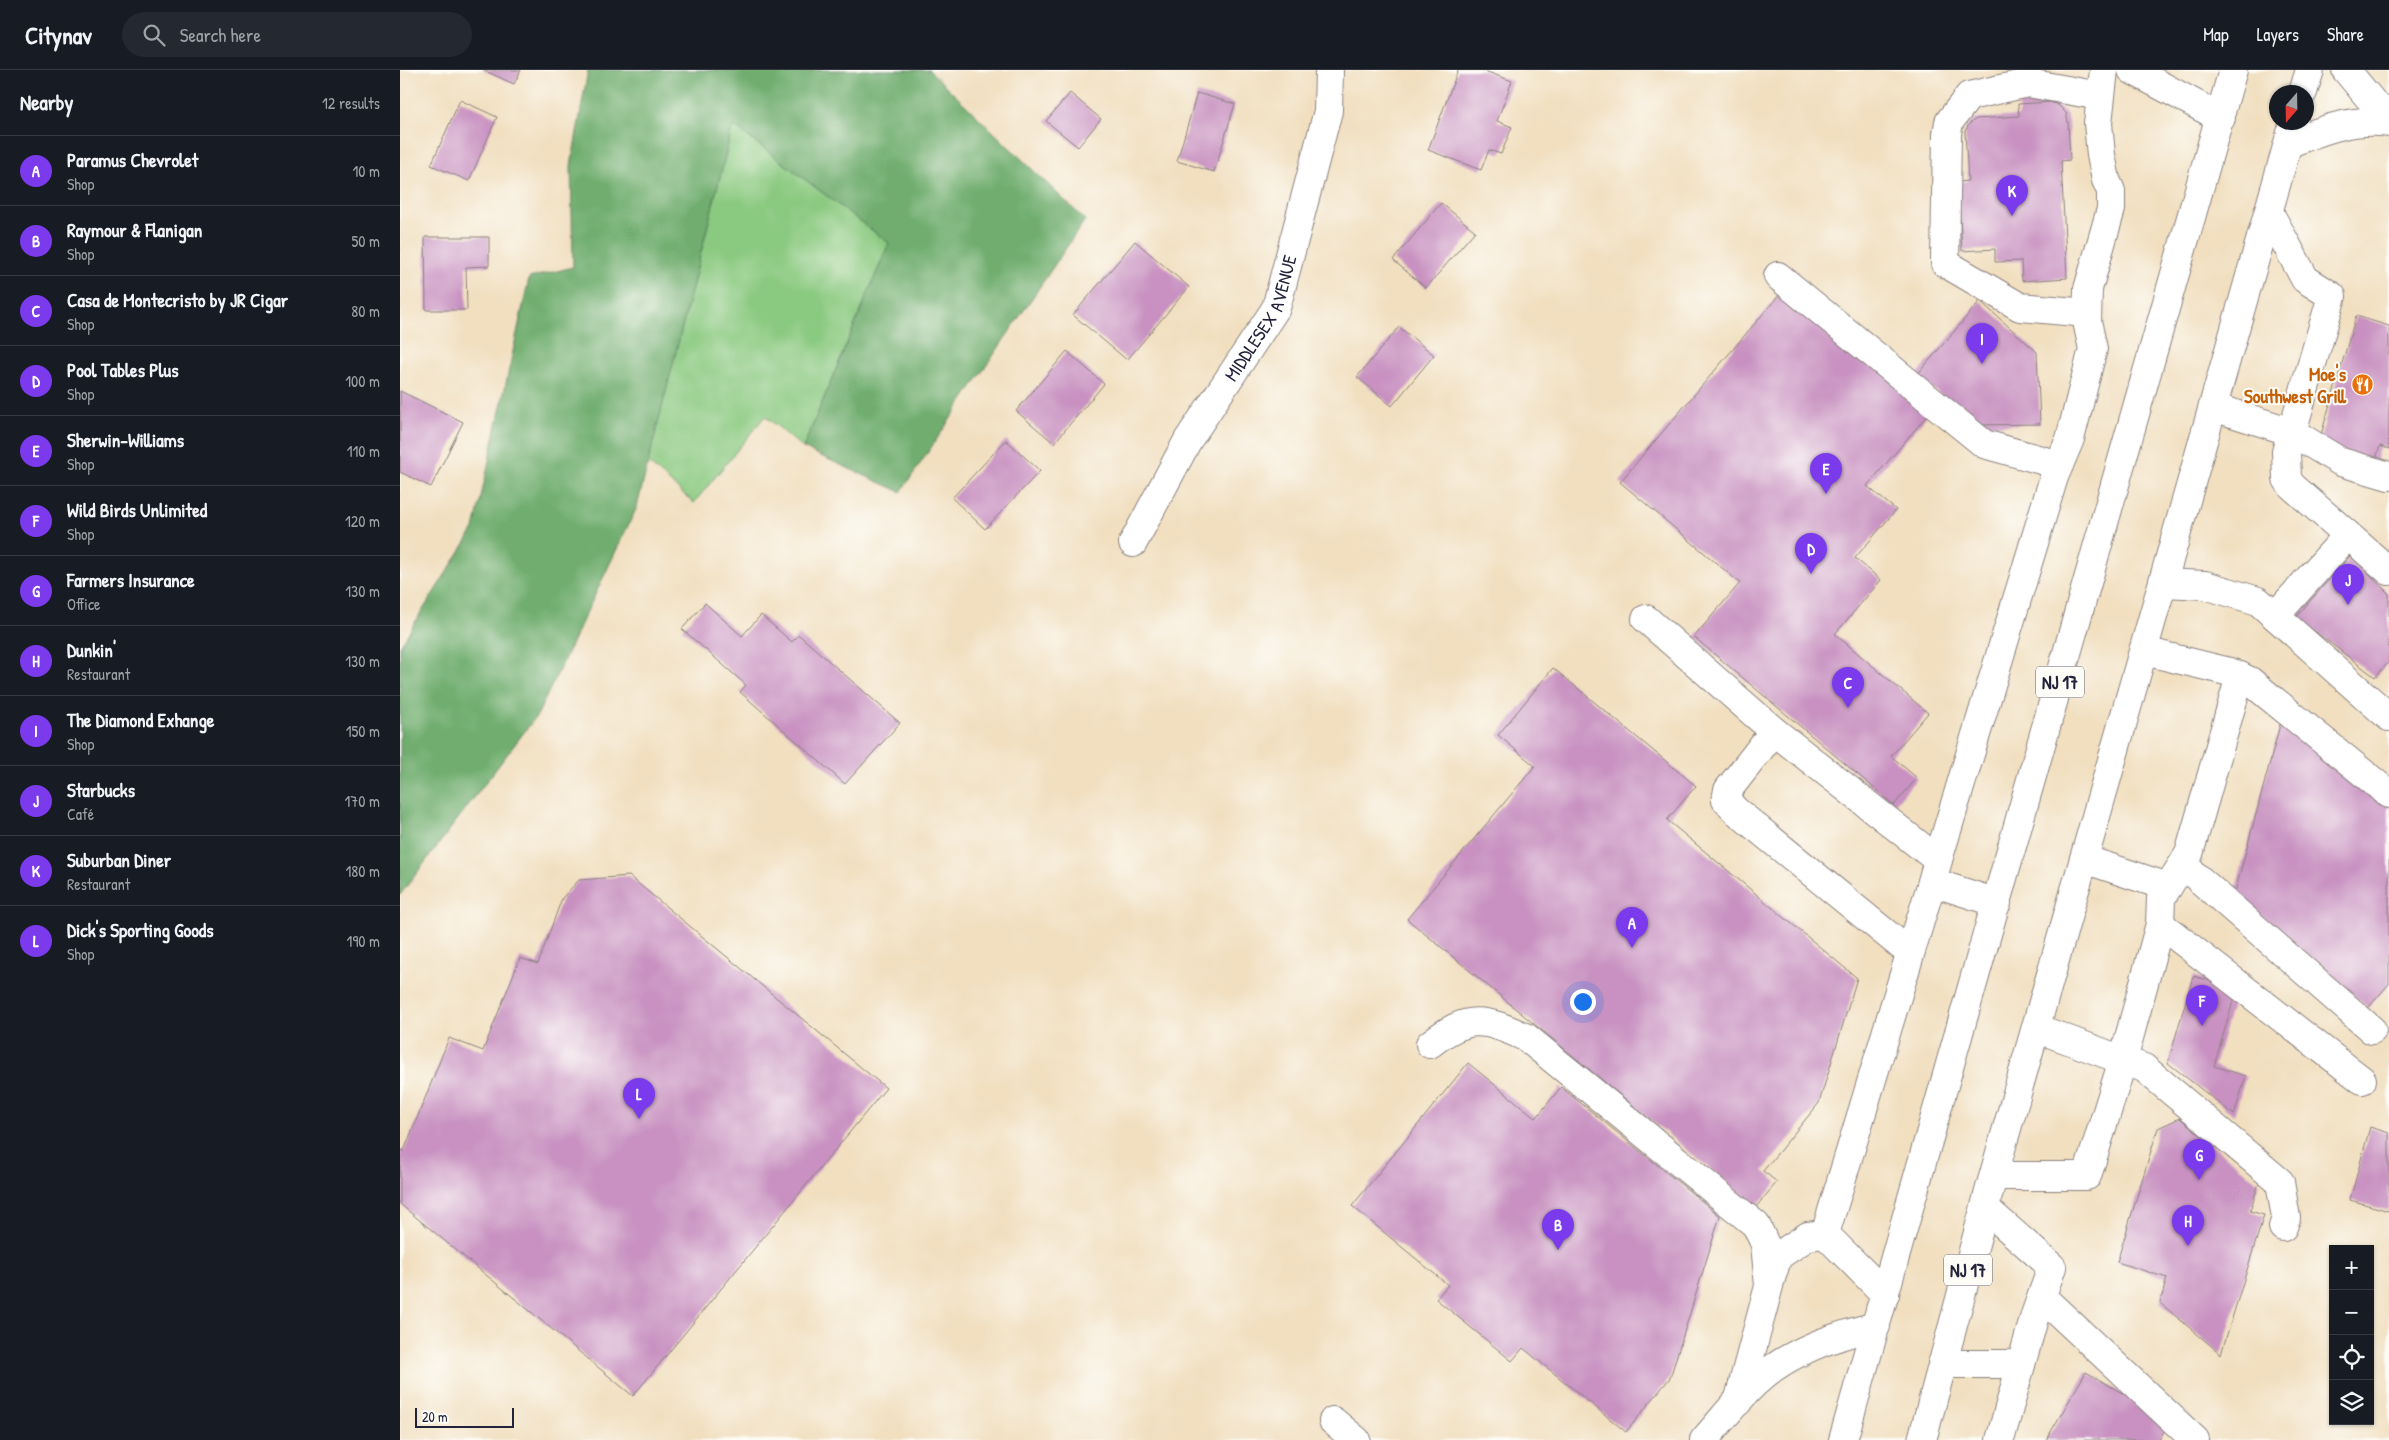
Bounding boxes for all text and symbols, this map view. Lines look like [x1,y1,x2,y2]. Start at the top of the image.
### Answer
search box [122,12,472,57]
text: Citynav [25,19,92,51]
icon: search [140,21,168,49]
text: Search here [180,22,261,48]
text: Map [2203,22,2229,47]
text: Layers [2257,22,2299,47]
text: Share [2327,22,2364,47]
north arrow [2269,85,2314,130]
text: Nearby [20,88,73,117]
text: 12 results [322,92,380,114]
text: Paramus Chevrolet [67,147,198,173]
text: A [32,160,40,182]
text: 10 m [352,160,380,182]
text: Shop [67,173,94,195]
pin: K [1996,175,2028,216]
text: Raymour & Flanigan [67,217,202,243]
text: B [32,230,40,252]
text: 50 m [352,230,380,252]
text: Shop [67,243,94,265]
street label: MIDDLESEX AVENUE [1218,252,1303,386]
text: Casa de Montecristo by JR Cigar [67,287,288,313]
text: C [32,300,40,322]
text: 80 m [351,300,380,322]
text: Shop [67,313,94,335]
pin: I [1966,323,1998,364]
text: Pool Tables Plus [67,357,178,383]
place label: Moe's Southwest Grill [2244,361,2347,409]
text: D [32,370,40,392]
text: 100 m [345,370,380,392]
restaurant icon: Moe's Southwest Grill [2350,373,2374,397]
text: Shop [67,383,94,405]
text: Sherwin-Williams [67,427,184,453]
text: E [32,440,40,462]
text: 110 m [347,440,380,462]
text: Shop [67,453,94,475]
pin: E [1810,453,1842,494]
text: Wild Birds Unlimited [67,497,207,523]
text: F [33,510,39,532]
text: 120 m [345,510,380,532]
text: Shop [67,523,94,545]
pin: D [1795,533,1827,574]
pin: J [2332,564,2364,605]
text: Farmers Insurance [67,567,195,593]
text: G [32,580,40,602]
text: 130 m [345,580,380,602]
text: Office [67,593,100,615]
text: Dunkin' [67,637,116,663]
text: H [32,650,40,672]
text: 130 m [345,650,380,672]
text: Restaurant [67,663,130,685]
road number: NJ 17 [2036,666,2084,698]
pin: C [1832,667,1864,708]
text: The Diamond Exhange [67,707,214,733]
text: I [34,720,38,742]
text: 150 m [346,720,380,742]
text: Shop [67,733,94,755]
text: Starbucks [67,777,135,803]
text: J [33,790,39,812]
text: 170 m [345,790,380,812]
text: Café [67,803,94,825]
text: Suburban Diner [67,847,171,873]
text: K [32,860,40,882]
text: 180 m [346,860,380,882]
text: Restaurant [67,873,130,895]
pin: A [1616,907,1648,948]
text: Dick's Sporting Goods [67,917,214,943]
text: L [33,930,39,952]
text: 190 m [347,930,380,952]
text: Shop [67,943,94,965]
pin: F [2186,985,2218,1026]
your location [1570,989,1596,1015]
pin: L [623,1078,655,1119]
pin: G [2183,1139,2215,1180]
pin: H [2172,1205,2204,1246]
pin: B [1542,1209,1574,1250]
map controls [2329,1245,2374,1425]
button: + [2329,1245,2374,1290]
road number: NJ 17 [1944,1254,1992,1286]
button: − [2329,1290,2374,1335]
button: locate [2329,1335,2374,1380]
button: layers [2329,1380,2374,1425]
scale bar [415,1405,514,1428]
text: 20 m [422,1407,448,1426]

